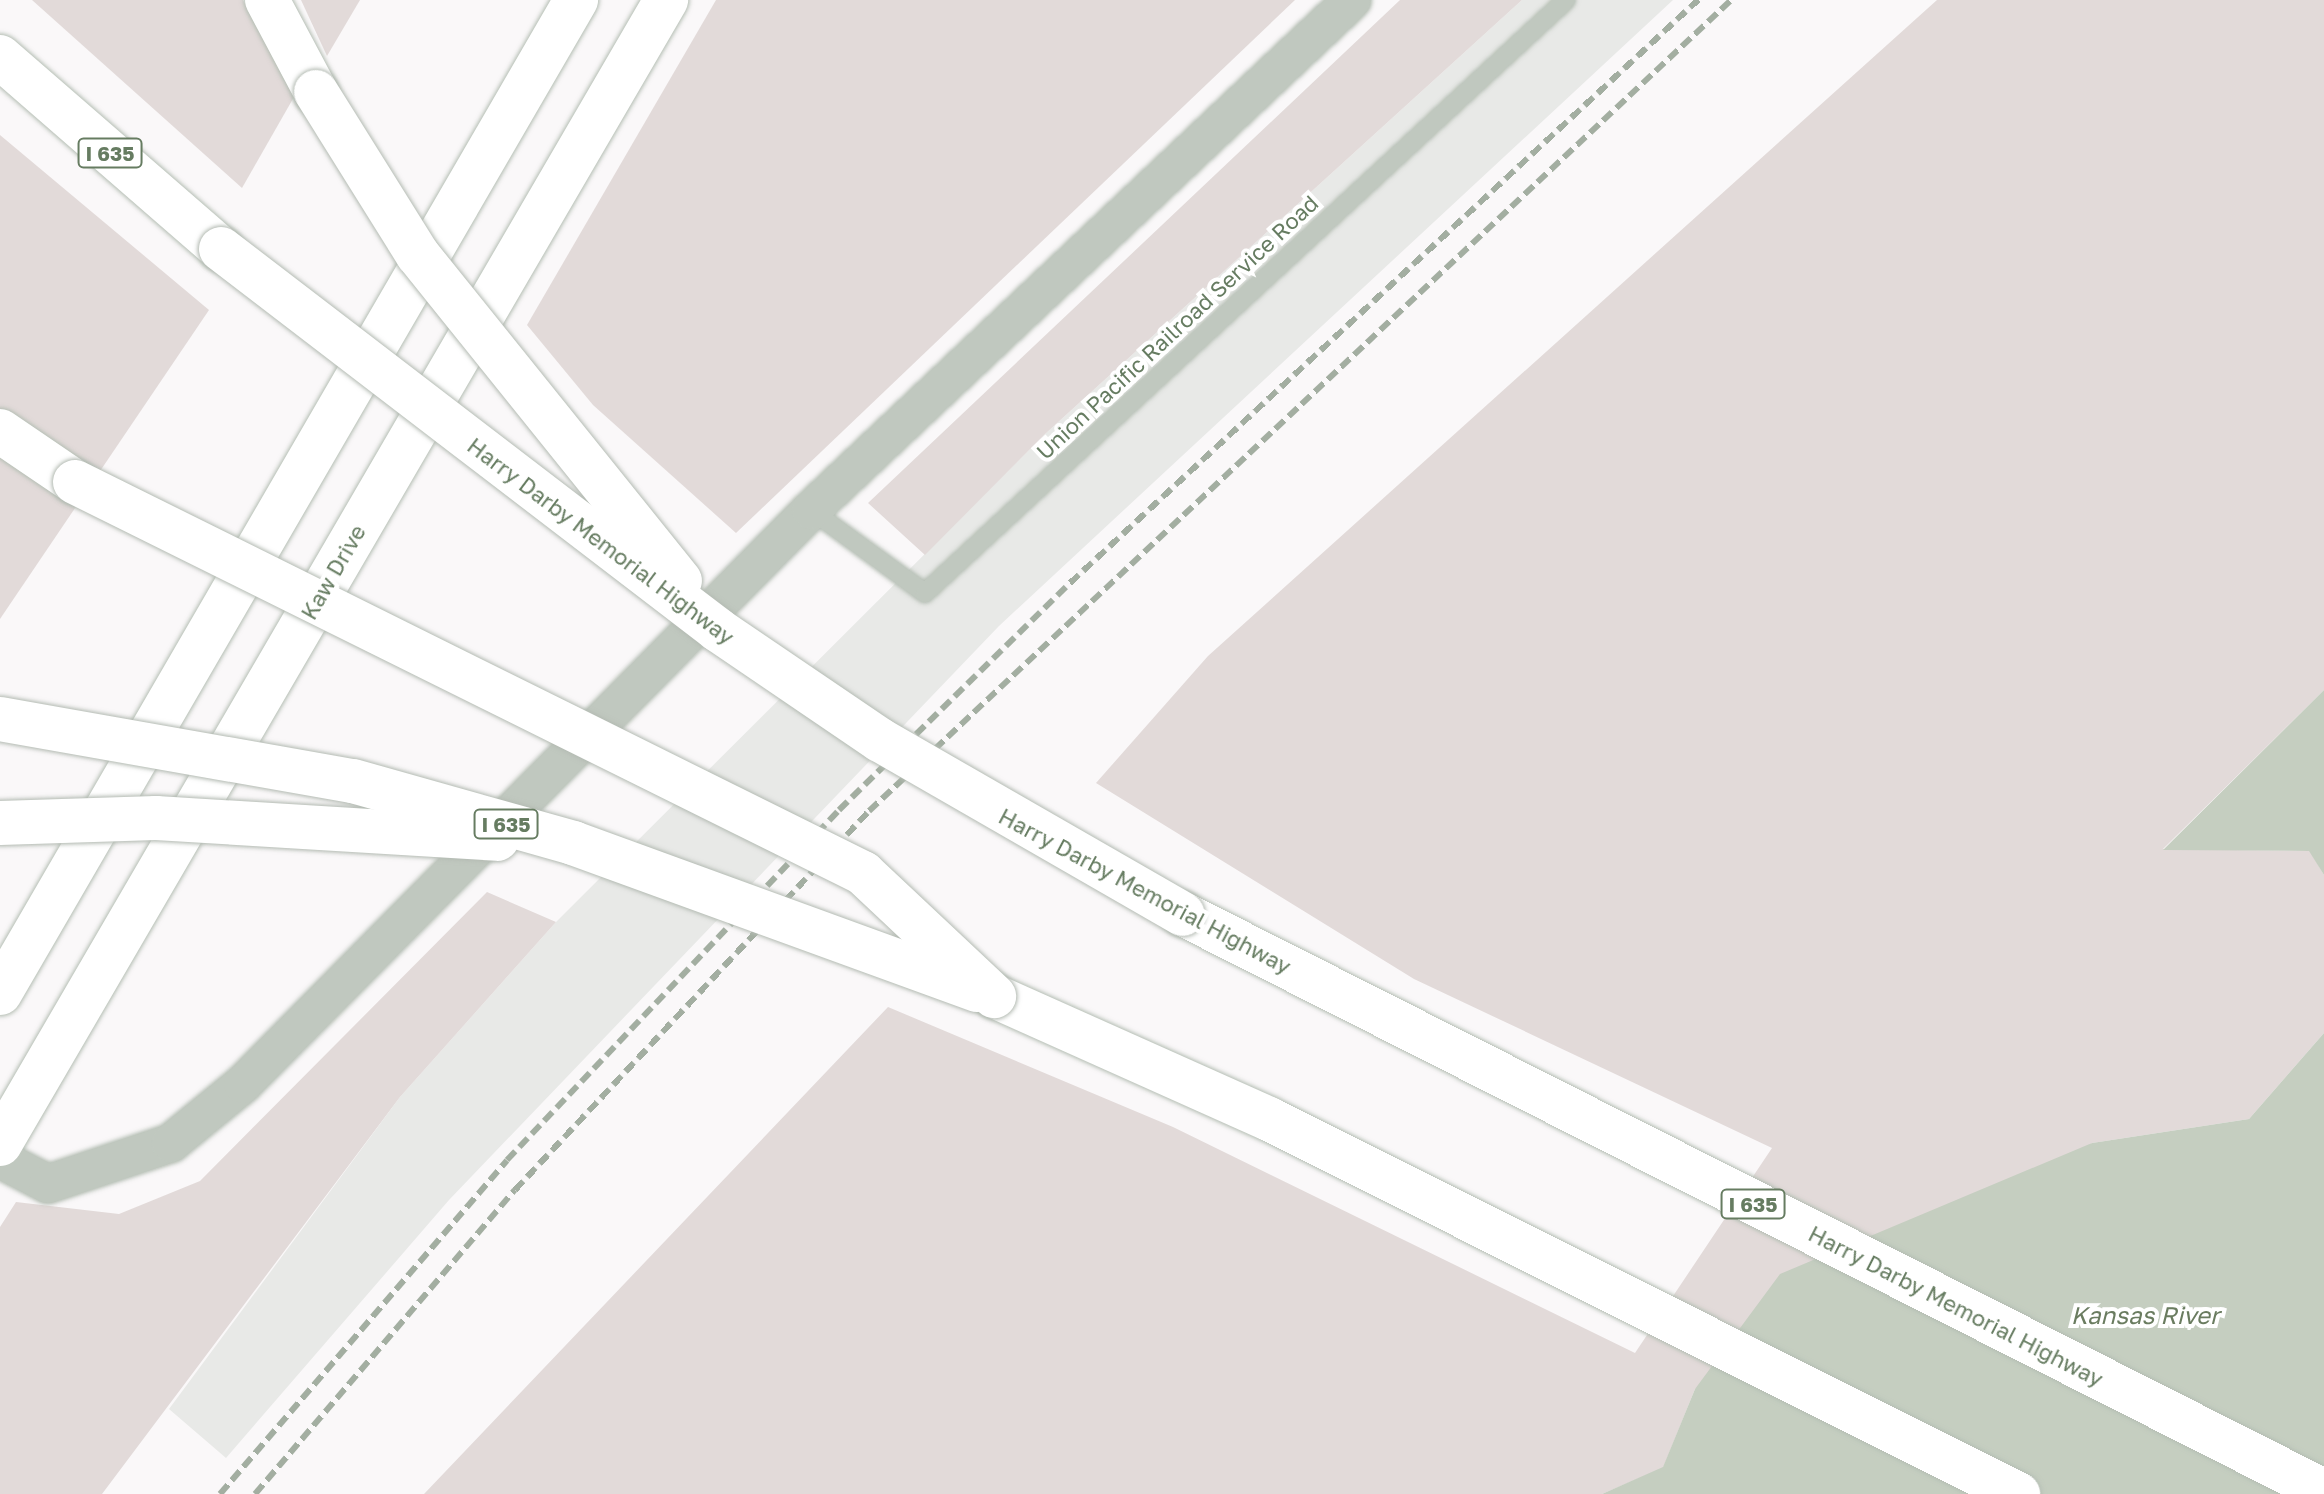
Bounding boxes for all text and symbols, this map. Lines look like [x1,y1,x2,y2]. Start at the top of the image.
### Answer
road number: I 635 [76,137,144,169]
street label: Union Pacific Railroad Service Road [1031,189,1323,465]
street label: Harry Darby Memorial Highway [462,432,740,650]
street label: Kaw Drive [295,520,371,624]
street label: Harry Darby Memorial Highway [994,803,1296,979]
road number: I 635 [472,808,540,840]
road number: I 635 [1719,1188,1787,1220]
street label: Harry Darby Memorial Highway [1804,1220,2108,1392]
water label: Kansas River [2071,1301,2219,1329]

